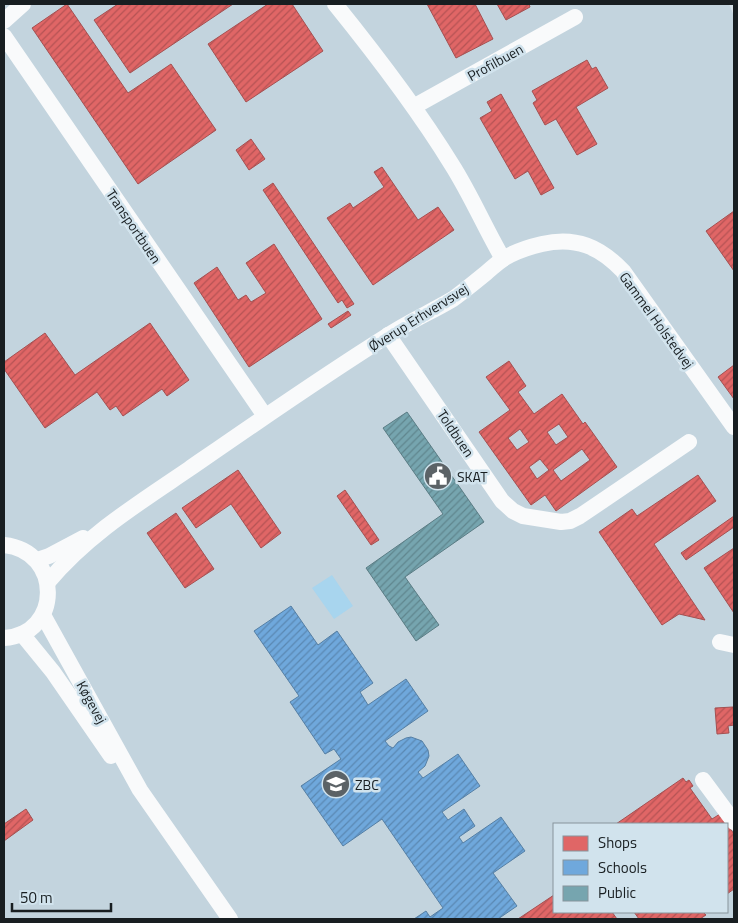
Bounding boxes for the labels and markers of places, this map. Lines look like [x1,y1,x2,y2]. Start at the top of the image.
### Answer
public building icon: SKAT [423,461,453,491]
place label: SKAT [457,466,488,487]
school or university icon: ZBC [321,769,351,799]
place label: ZBC [355,774,379,795]

